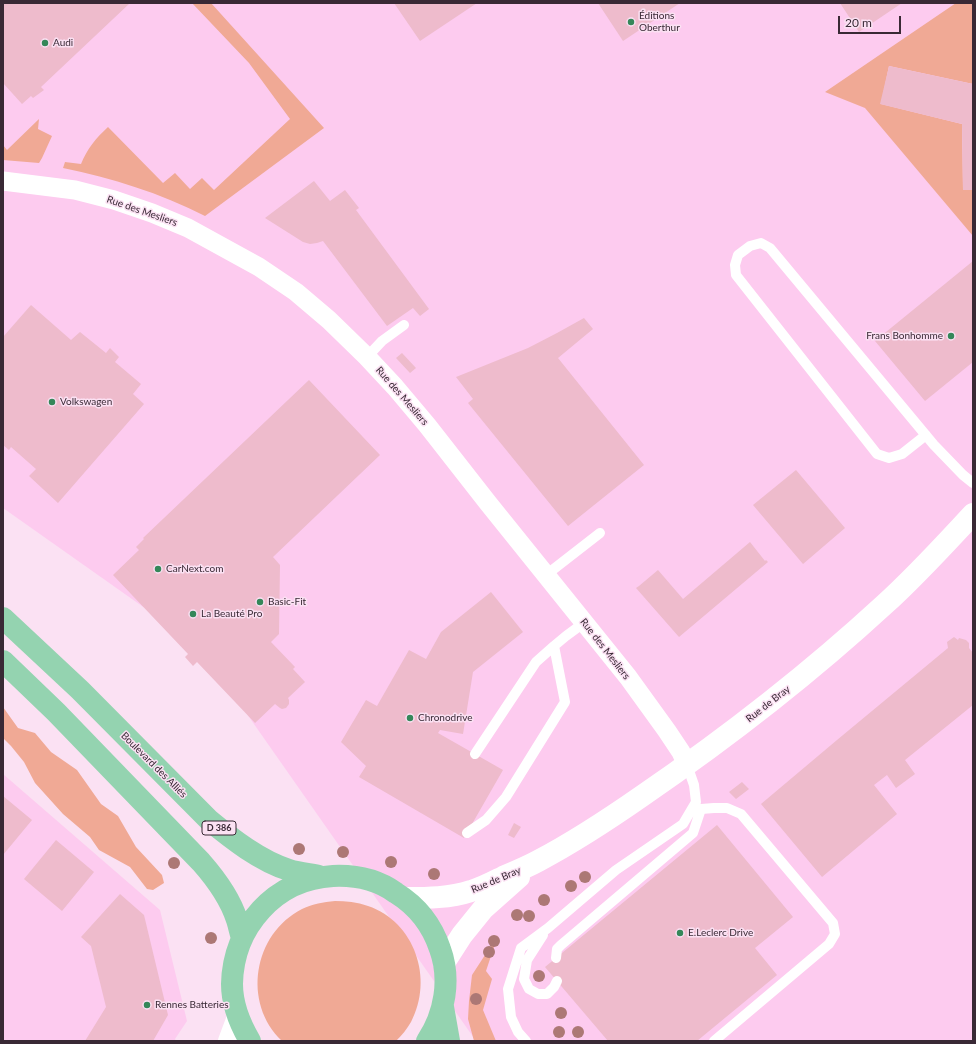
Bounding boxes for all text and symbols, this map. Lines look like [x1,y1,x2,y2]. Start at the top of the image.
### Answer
scale bar [840,8,903,34]
place label: Éditions Oberthur [639,10,680,34]
text: 20 m [845,15,872,30]
marker: Éditions Oberthur [626,17,636,27]
place label: Audi [53,37,73,49]
marker: Audi [40,38,50,48]
street label: Rue des Mesliers [105,193,179,229]
place label: Frans Bonhomme [866,330,943,342]
marker: Frans Bonhomme [946,331,956,341]
street label: Rue des Mesliers [373,364,431,428]
place label: Volkswagen [60,396,112,408]
marker: Volkswagen [47,397,57,407]
place label: CarNext.com [166,563,223,575]
marker: CarNext.com [153,564,163,574]
place label: Basic-Fit [268,596,306,608]
marker: Basic-Fit [255,597,265,607]
place label: La Beauté Pro [201,608,262,620]
marker: La Beauté Pro [188,609,198,619]
street label: Rue des Mesliers [578,616,632,682]
street label: Rue de Bray [743,683,793,725]
place label: Chronodrive [418,712,473,724]
marker: Chronodrive [405,713,415,723]
street label: Boulevard des Alliés [119,730,189,800]
road number: D 386 [202,821,236,835]
street label: Rue de Bray [469,864,523,896]
place label: E.Leclerc Drive [688,927,753,939]
marker: E.Leclerc Drive [675,928,685,938]
place label: Rennes Batteries [155,999,229,1011]
marker: Rennes Batteries [142,1000,152,1010]

